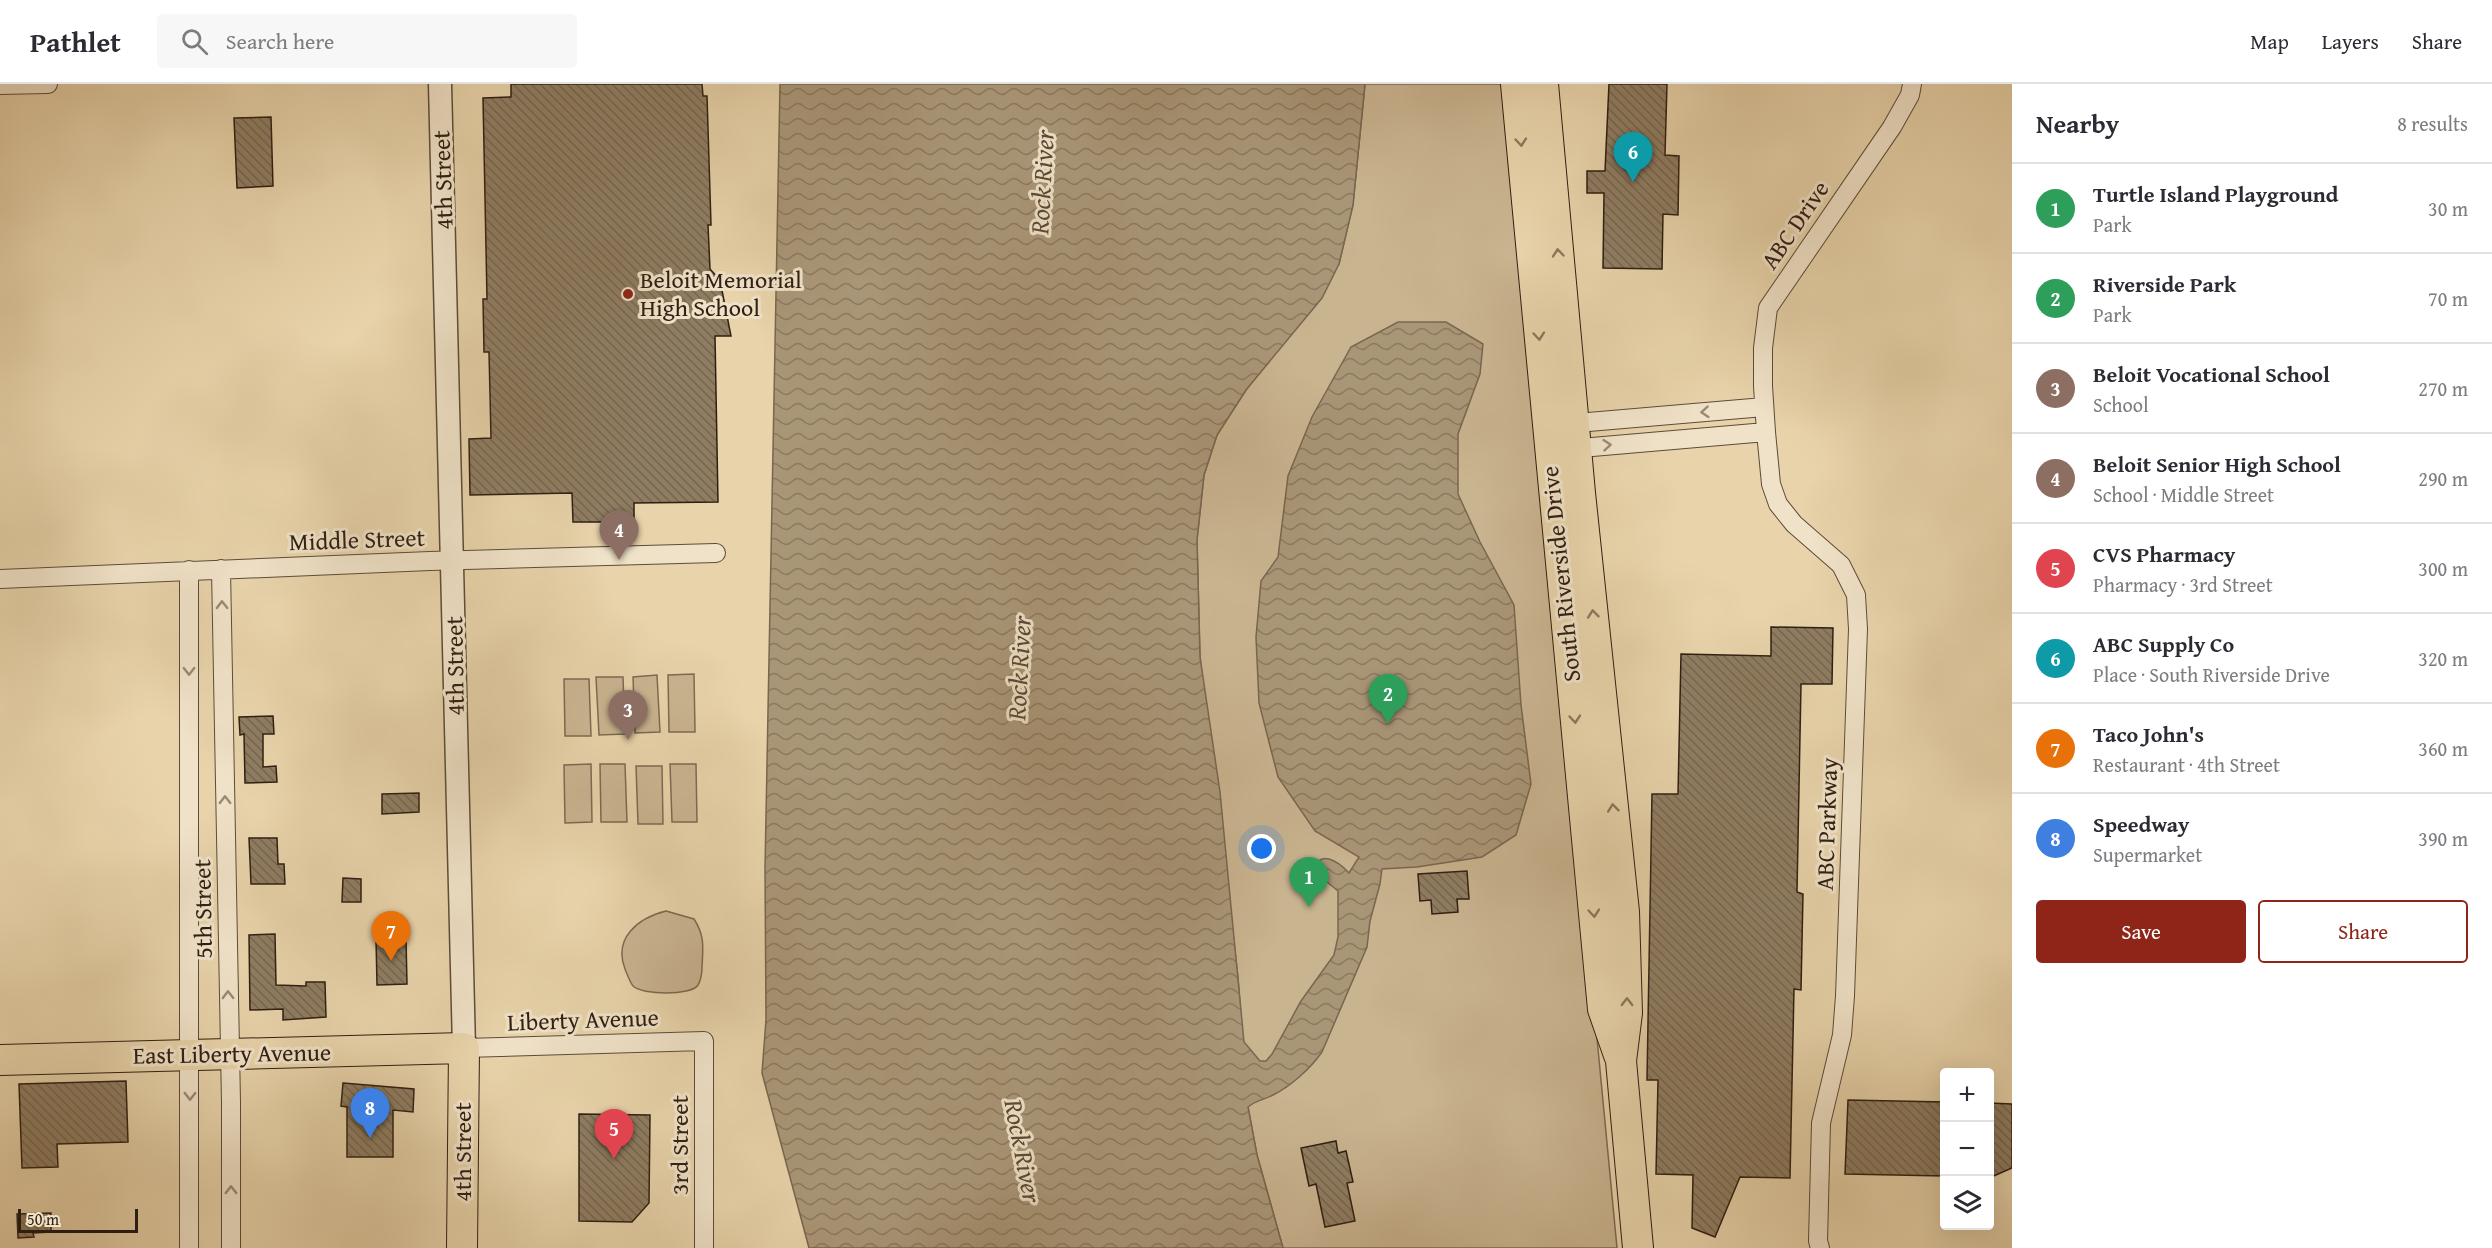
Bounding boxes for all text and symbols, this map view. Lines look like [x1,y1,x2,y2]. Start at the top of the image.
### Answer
search box [157,14,577,68]
text: Pathlet [30,21,121,62]
icon: search [178,25,211,58]
text: Search here [226,25,334,57]
text: Map [2250,26,2289,57]
text: Layers [2322,26,2379,57]
text: Share [2412,26,2462,57]
text: Nearby [2036,104,2119,143]
text: 8 results [2397,109,2468,138]
water label: Rock River [1019,127,1064,236]
street label: 4th Street [423,129,462,230]
pin: 6 [1614,132,1652,182]
one-way arrow [1514,138,1527,147]
street label: ABC Drive [1752,173,1837,276]
text: Turtle Island Playground [2093,178,2338,210]
text: 1 [2050,194,2061,223]
text: 30 m [2428,194,2468,223]
text: Park [2093,210,2132,239]
one-way arrow [1552,248,1565,257]
place label: Beloit Memorial High School [640,262,802,325]
text: Riverside Park [2093,268,2236,300]
text: 2 [2050,284,2061,313]
text: 70 m [2428,284,2468,313]
marker: Beloit Memorial High School [621,287,635,301]
text: Park [2093,300,2132,329]
one-way arrow [1532,332,1545,341]
text: Beloit Vocational School [2093,358,2330,390]
text: 3 [2050,374,2061,403]
text: 270 m [2418,374,2468,403]
text: School [2093,390,2149,419]
one-way arrow [1701,405,1710,418]
one-way arrow [1603,439,1612,452]
text: Beloit Senior High School [2093,448,2341,480]
street label: South Riverside Drive [1532,464,1589,684]
text: 4 [2050,464,2061,493]
text: 290 m [2418,464,2468,493]
text: School · Middle Street [2093,480,2274,509]
pin: 4 [600,510,638,560]
street label: Middle Street [288,520,426,559]
text: CVS Pharmacy [2093,538,2235,570]
text: 5 [2050,554,2061,583]
text: 300 m [2418,554,2468,583]
text: Pharmacy · 3rd Street [2093,570,2273,599]
one-way arrow [216,600,228,609]
one-way arrow [1587,609,1600,619]
water label: Rock River [996,613,1041,722]
street label: 4th Street [436,615,473,716]
text: ABC Supply Co [2093,628,2234,660]
text: 6 [2050,644,2061,673]
text: 320 m [2418,644,2468,673]
text: Place · South Riverside Drive [2093,660,2330,689]
one-way arrow [183,666,195,675]
pin: 2 [1368,674,1408,724]
pin: 3 [608,690,648,740]
one-way arrow [1568,714,1581,723]
text: Taco John's [2093,718,2204,750]
text: 7 [2050,734,2061,763]
text: 360 m [2418,734,2468,763]
text: Restaurant · 4th Street [2093,750,2280,779]
street label: ABC Parkway [1807,757,1846,891]
one-way arrow [219,795,231,804]
one-way arrow [1607,803,1620,813]
text: Speedway [2093,808,2189,840]
text: 8 [2050,824,2061,853]
text: 390 m [2418,824,2468,853]
your location [1247,834,1276,863]
text: Supermarket [2093,840,2202,869]
street label: 5th Street [184,858,221,959]
pin: 1 [1290,858,1328,907]
button: Save [2036,900,2246,963]
button: Share [2258,900,2468,963]
one-way arrow [1587,908,1600,917]
pin: 7 [372,912,410,961]
one-way arrow [222,990,235,999]
one-way arrow [1621,998,1633,1007]
street label: Liberty Avenue [507,999,659,1040]
street label: East Liberty Avenue [133,1034,331,1073]
map controls [1940,1068,1994,1230]
button: + [1940,1068,1994,1122]
pin: 8 [350,1088,389,1138]
one-way arrow [184,1092,196,1101]
street label: 3rd Street [662,1094,697,1195]
water label: Rock River [994,1095,1053,1207]
street label: 4th Street [445,1102,480,1202]
pin: 5 [594,1110,634,1159]
button: − [1940,1122,1994,1176]
button: layers [1940,1176,1994,1230]
one-way arrow [225,1185,237,1194]
scale bar [18,1206,138,1234]
text: 50 m [27,1207,59,1231]

